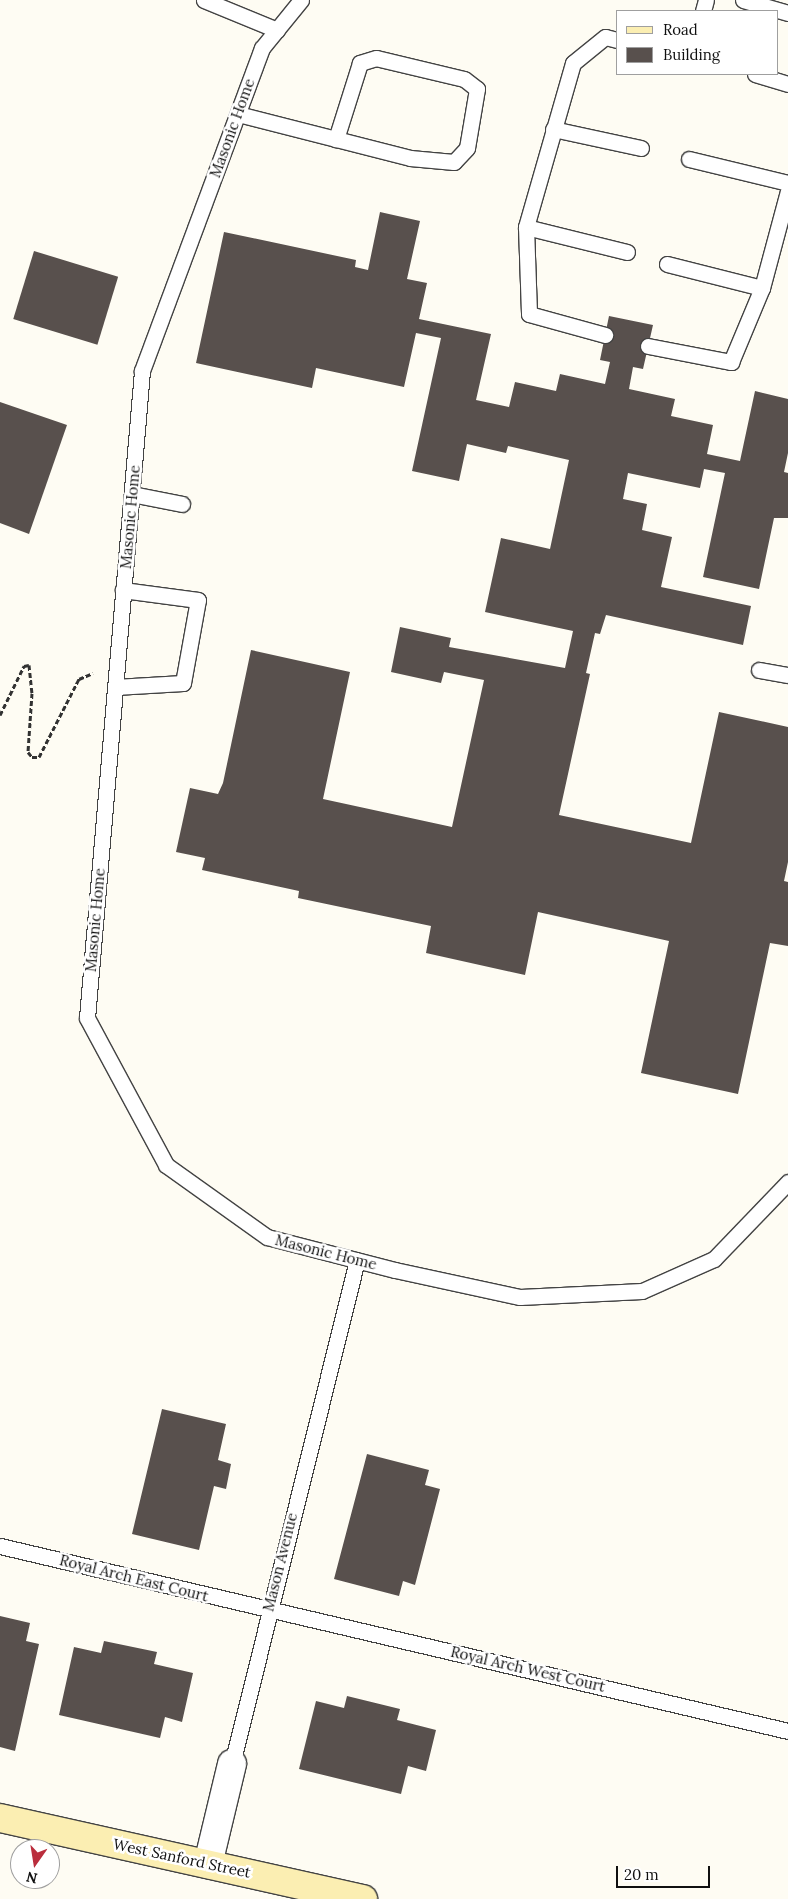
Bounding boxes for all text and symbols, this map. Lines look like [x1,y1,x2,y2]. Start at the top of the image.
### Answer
legend [616,10,778,75]
text: Road [663,20,698,39]
text: Building [663,45,720,64]
street label: Masonic Home [206,76,258,180]
street label: Masonic Home [116,464,144,570]
street label: Masonic Home [81,867,109,973]
street label: Masonic Home [273,1231,379,1273]
street label: Mason Avenue [259,1511,301,1613]
street label: Royal Arch East Court [58,1551,210,1605]
street label: Royal Arch West Court [449,1642,607,1696]
street label: West Sanford Street [112,1835,252,1881]
north arrow [10,1839,60,1889]
scale bar [618,1856,712,1888]
text: 20 m [624,1865,659,1884]
text: N [25,1868,39,1888]

